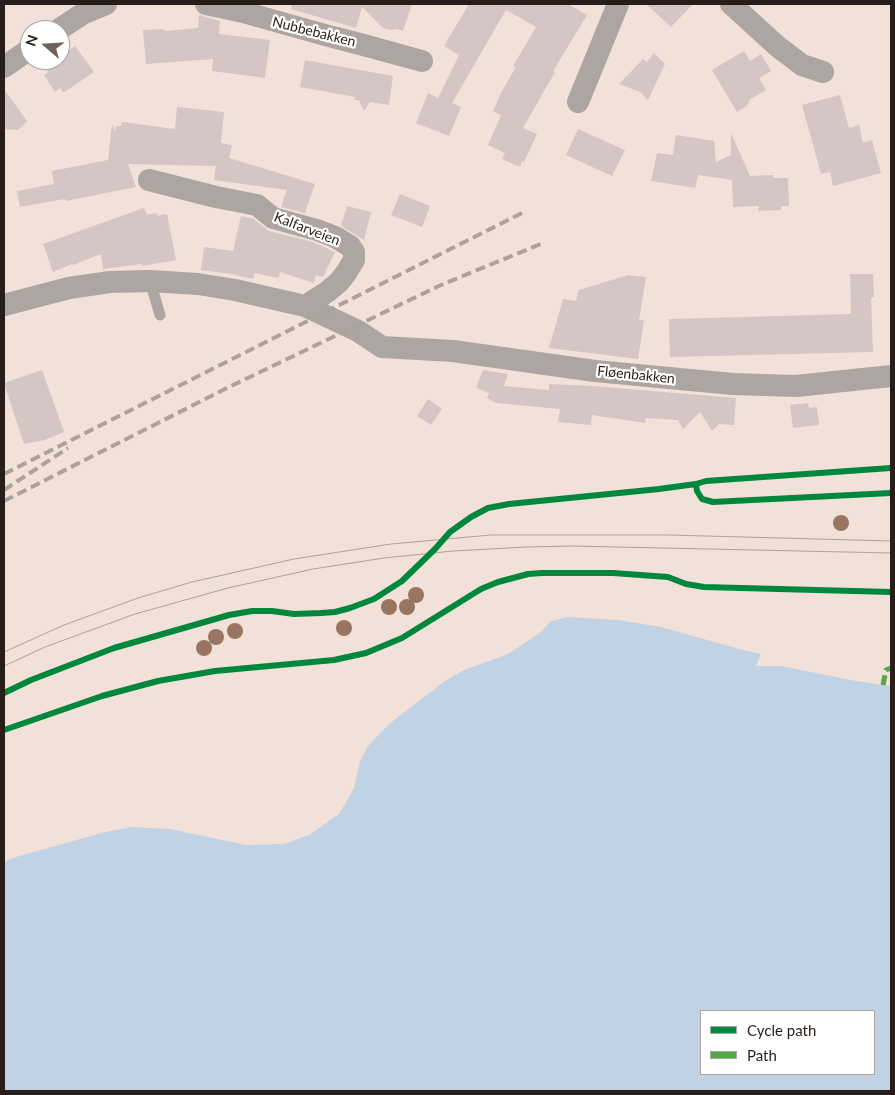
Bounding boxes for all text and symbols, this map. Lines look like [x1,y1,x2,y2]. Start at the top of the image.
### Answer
street label: Nubbebakken [271,14,357,50]
north arrow [20,20,70,70]
text: N [21,32,41,48]
street label: Kalfarveien [272,209,342,249]
street label: Fløenbakken [596,363,676,387]
legend [700,1010,875,1075]
text: Cycle path [747,1021,816,1039]
text: Path [747,1046,777,1064]

